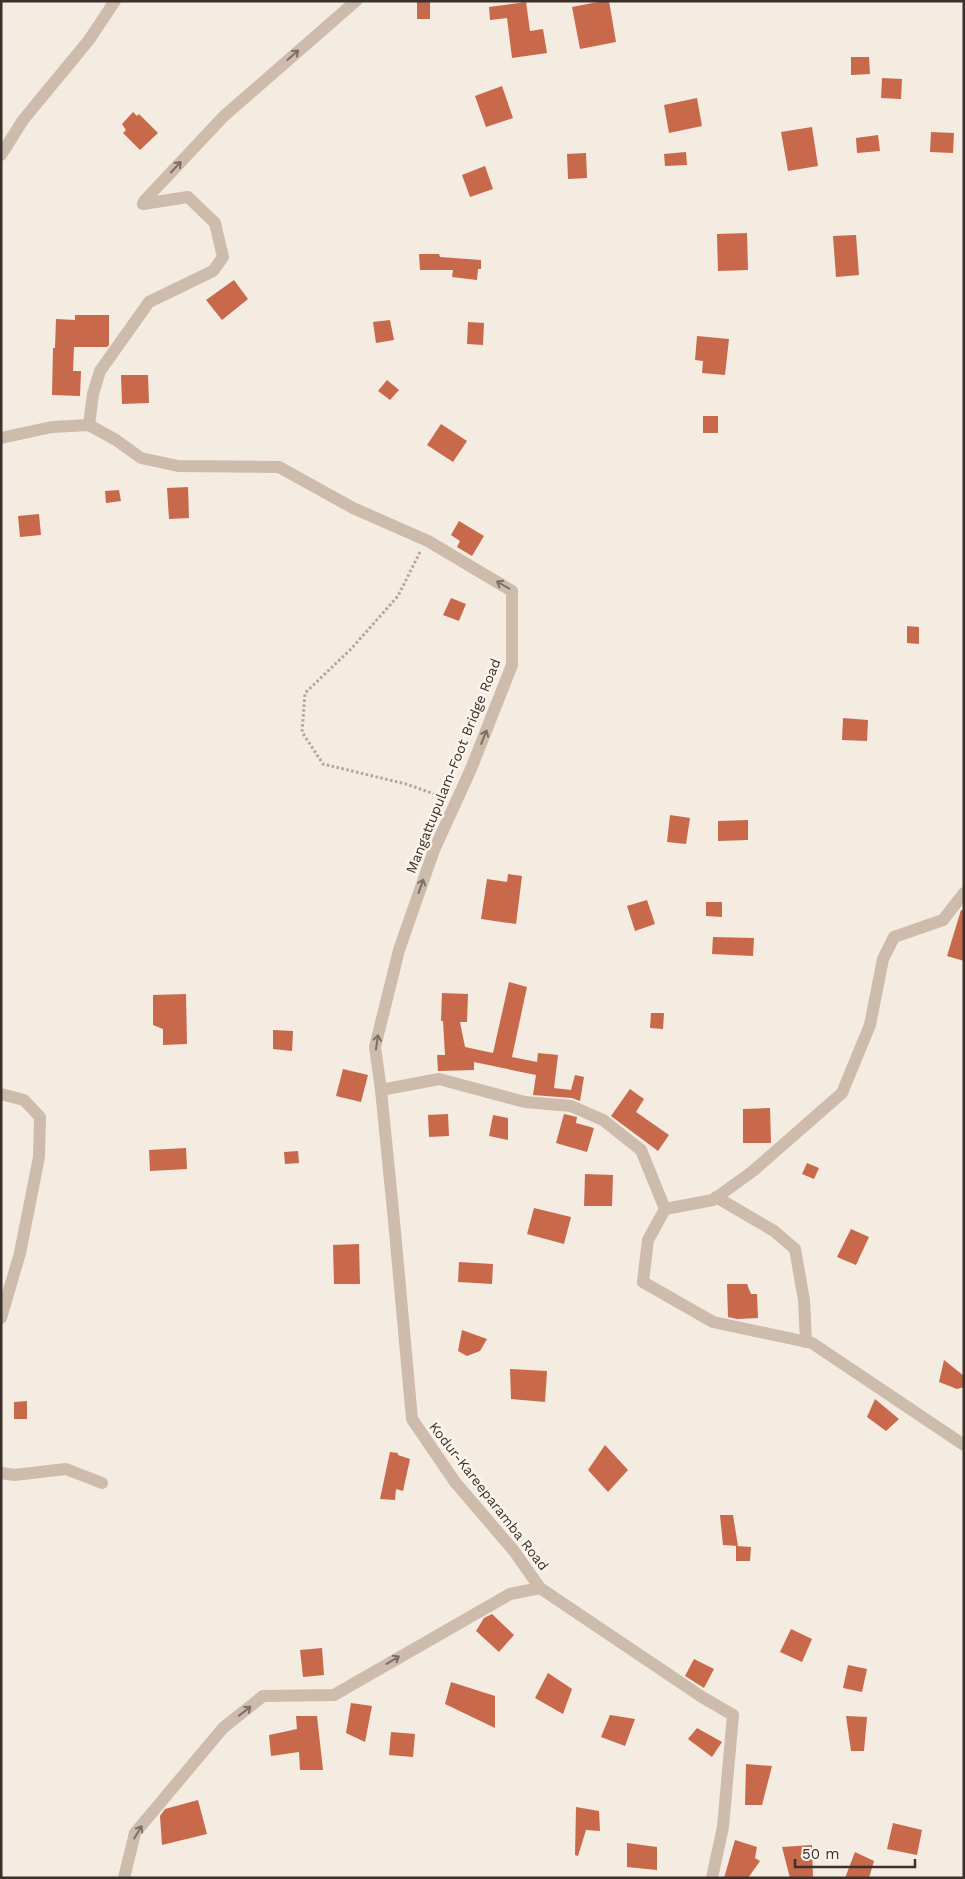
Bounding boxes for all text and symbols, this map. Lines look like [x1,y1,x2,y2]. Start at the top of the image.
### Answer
one-way arrow [286,50,299,61]
one-way arrow [170,161,182,174]
one-way arrow [496,580,510,590]
street label: Mangattupulam-Foot Bridge Road [402,656,504,876]
one-way arrow [480,730,489,745]
one-way arrow [417,879,426,895]
one-way arrow [372,1035,382,1051]
street label: Kodur-Kareeparamba Road [426,1419,552,1573]
one-way arrow [385,1655,400,1665]
one-way arrow [238,1705,251,1716]
one-way arrow [133,1825,143,1839]
scale bar [795,1836,915,1868]
text: 50 m [802,1845,839,1863]

